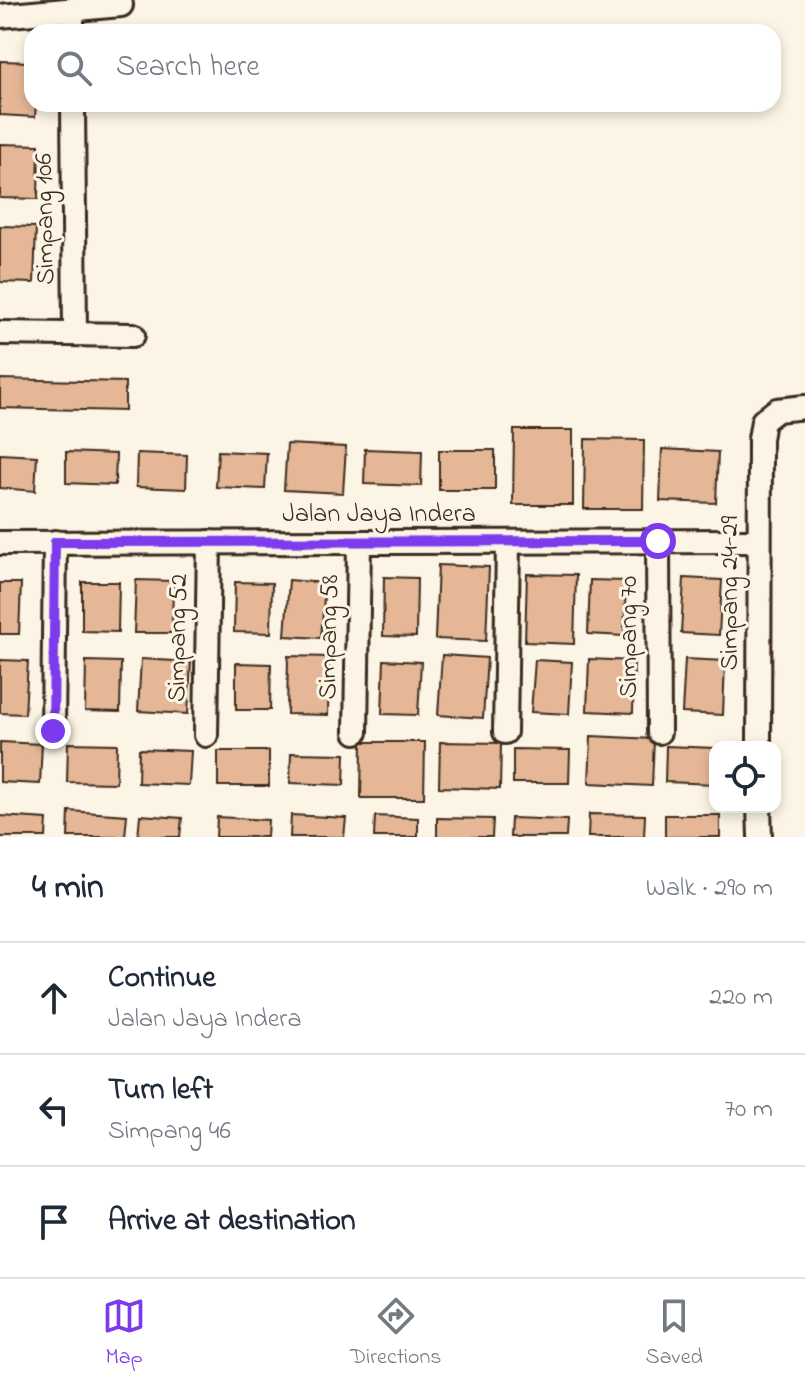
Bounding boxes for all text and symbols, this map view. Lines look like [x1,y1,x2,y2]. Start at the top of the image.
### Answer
search box [24,24,781,112]
icon: search [52,46,96,90]
text: Search here [116,46,260,90]
street label: Simpang 106 [26,153,66,285]
street label: Jalan Jaya Indera [282,496,476,534]
street label: Simpang 24-29 [712,515,750,670]
route start [640,523,676,559]
street label: Simpang 52 [159,573,199,703]
street label: Simpang 58 [310,574,350,700]
street label: Simpang 70 [611,576,649,698]
route end [35,713,71,749]
map controls [709,741,781,813]
button: locate [709,741,781,813]
text: 4 min [32,864,104,914]
text: Walk · 290 m [646,870,773,908]
text: Continue [108,957,216,1001]
icon: ahead [32,976,76,1020]
text: 220 m [709,979,773,1017]
text: Jalan Jaya Indera [108,1001,301,1039]
text: Turn left [108,1069,213,1113]
icon: left [32,1088,76,1132]
text: 70 m [724,1091,773,1129]
text: Simpang 46 [108,1113,231,1151]
icon: arrive [32,1200,76,1244]
text: Arrive at destination [108,1200,356,1244]
tab: Map [102,1294,146,1374]
tab: Directions [350,1294,441,1374]
tab: Saved [646,1294,703,1374]

